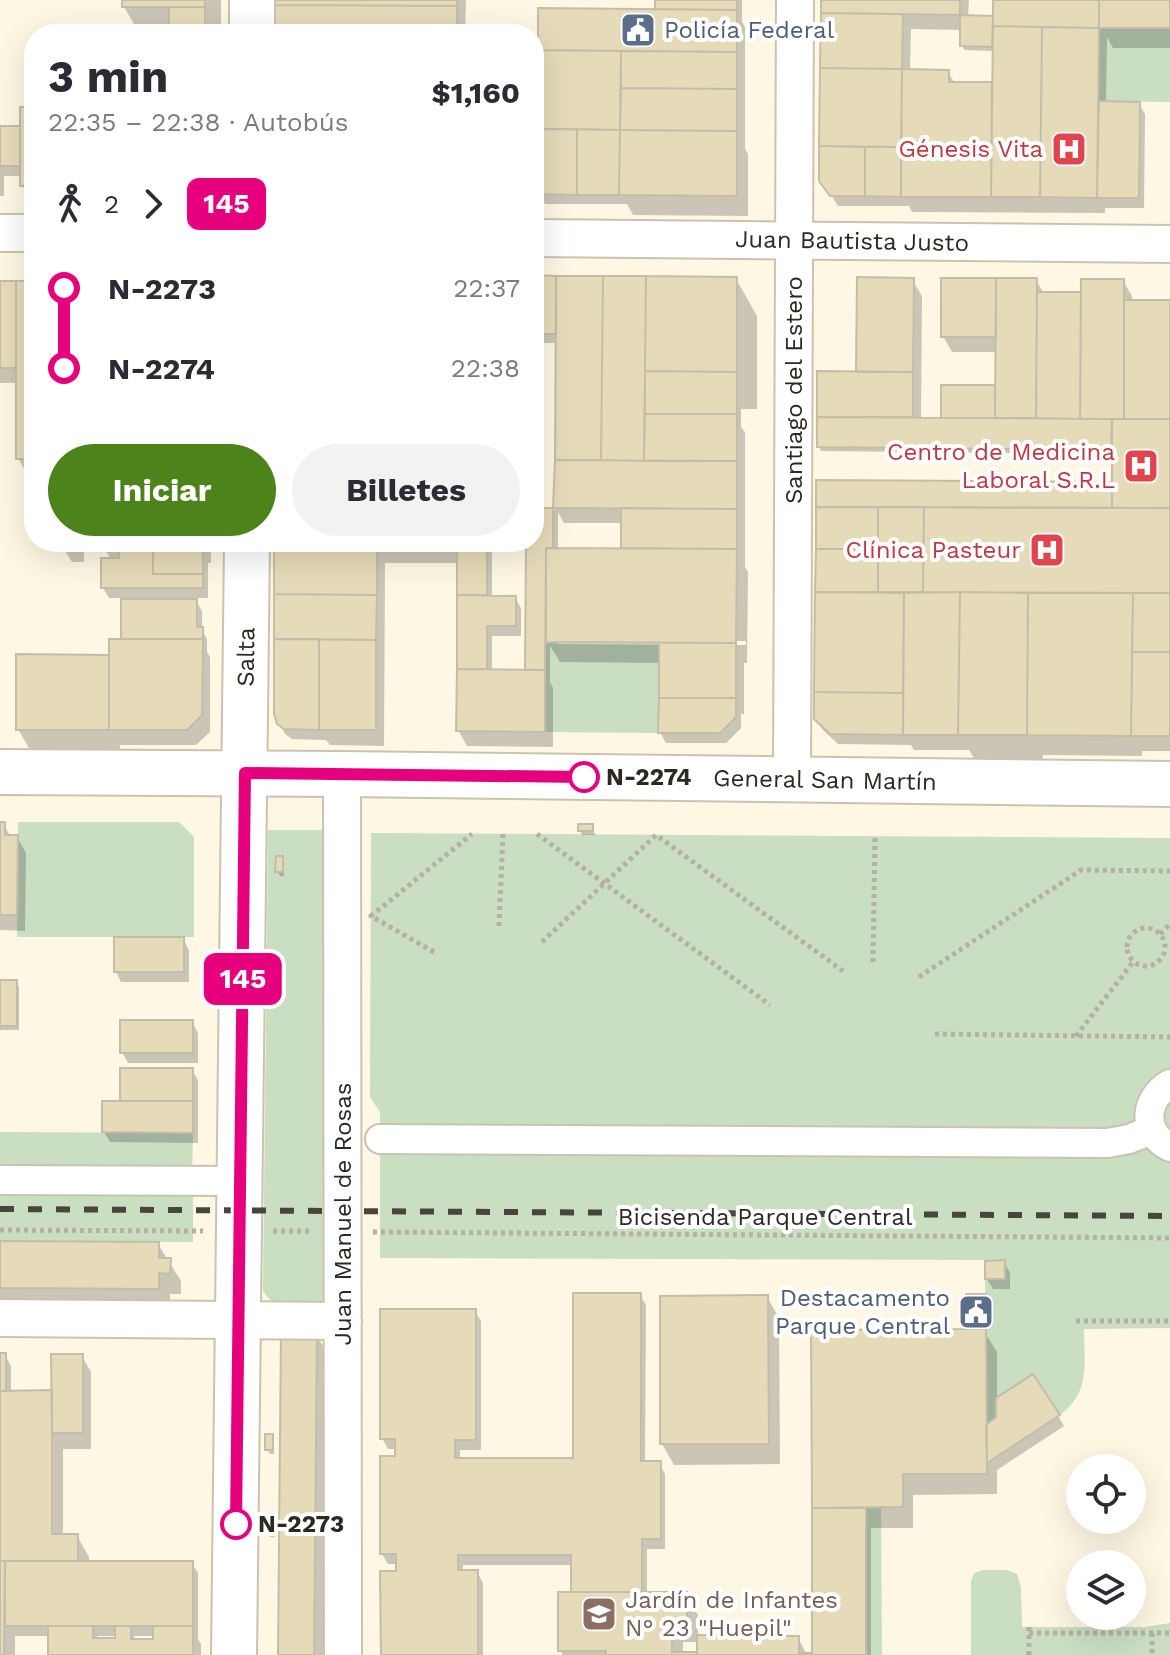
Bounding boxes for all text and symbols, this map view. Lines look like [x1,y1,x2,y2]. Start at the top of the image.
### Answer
public building icon: Policía Federal [619,11,657,49]
place label: Policía Federal [664,16,835,44]
text: 3 min [48,51,168,103]
text: $1,160 [431,75,520,110]
text: 22:35 – 22:38 · Autobús [48,107,349,137]
hospital icon: Génesis Vita [1050,130,1088,168]
place label: Génesis Vita [898,135,1043,163]
icon: walk [48,182,92,226]
icon: forward [131,182,175,226]
text: 145 [203,187,250,220]
text: 2 [104,189,119,219]
street label: Juan Bautista Justo [735,225,969,257]
text: N-2273 [108,271,216,306]
text: 22:37 [453,273,520,303]
street label: Santiago del Estero [780,276,808,504]
text: N-2274 [108,351,215,386]
text: 22:38 [451,353,520,383]
place label: Centro de Medicina Laboral S.R.L [887,438,1115,494]
button: Iniciar [48,444,276,536]
button: Billetes [292,444,520,536]
hospital icon: Centro de Medicina Laboral S.R.L [1122,447,1160,485]
hospital icon: Clínica Pasteur [1028,531,1066,569]
place label: Clínica Pasteur [846,536,1021,564]
street label: Salta [231,627,261,687]
marker: N-2274 [569,762,599,792]
place label: N-2274 [606,763,692,791]
street label: General San Martín [713,764,937,796]
line badge: 145 [197,953,289,1005]
text: 145 [220,962,266,995]
street label: Juan Manuel de Rosas [329,1083,357,1345]
street label: Bicisenda Parque Central [618,1203,913,1231]
place label: Destacamento Parque Central [775,1284,951,1340]
public building icon: Destacamento Parque Central [957,1293,995,1331]
map controls [1066,1454,1146,1630]
button: locate [1066,1454,1146,1534]
marker: N-2273 [221,1509,251,1539]
place label: N-2273 [258,1510,344,1538]
button: layers [1066,1550,1146,1630]
place label: Jardín de Infantes N° 23 "Huepil" [625,1586,838,1642]
school or university icon: Jardín de Infantes N° 23 "Huepil" [580,1595,618,1633]

